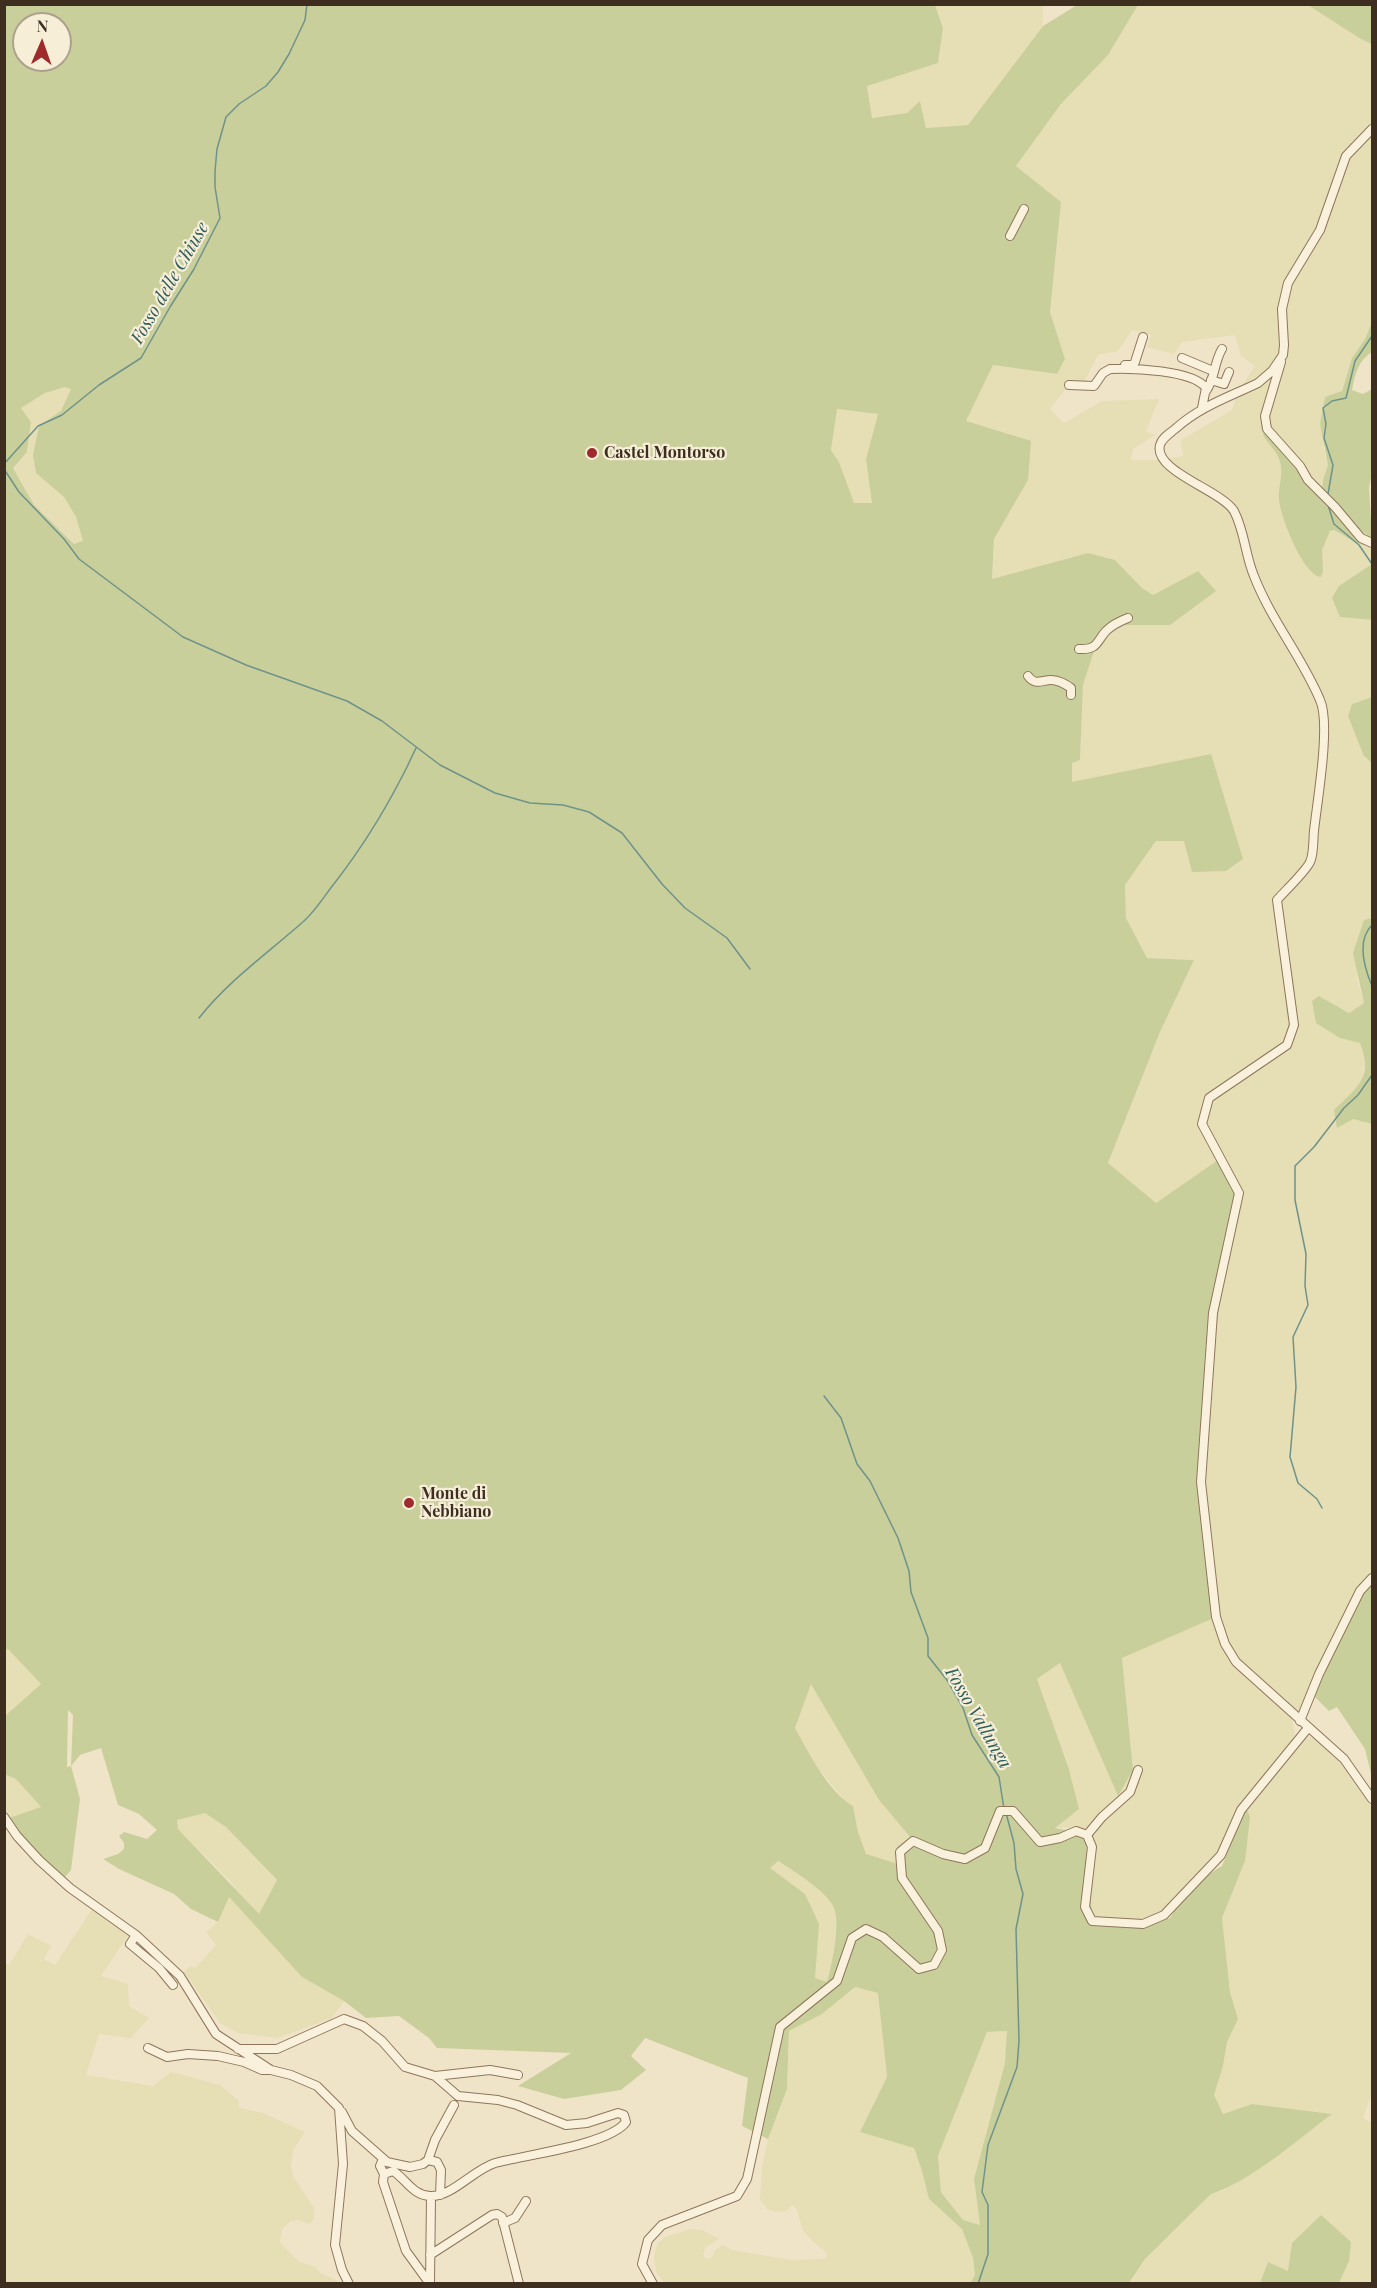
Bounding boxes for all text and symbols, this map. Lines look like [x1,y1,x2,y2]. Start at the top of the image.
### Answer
north arrow [12,12,72,72]
text: N [36,15,49,36]
water label: Fosso delle Chiuse [126,218,214,348]
place label: Castel Montorso [604,443,725,463]
marker: Castel Montorso [585,446,599,460]
place label: Monte di Nebbiano [421,1484,491,1522]
marker: Monte di Nebbiano [402,1496,416,1510]
water label: Fosso Vallunga [940,1664,1016,1772]

